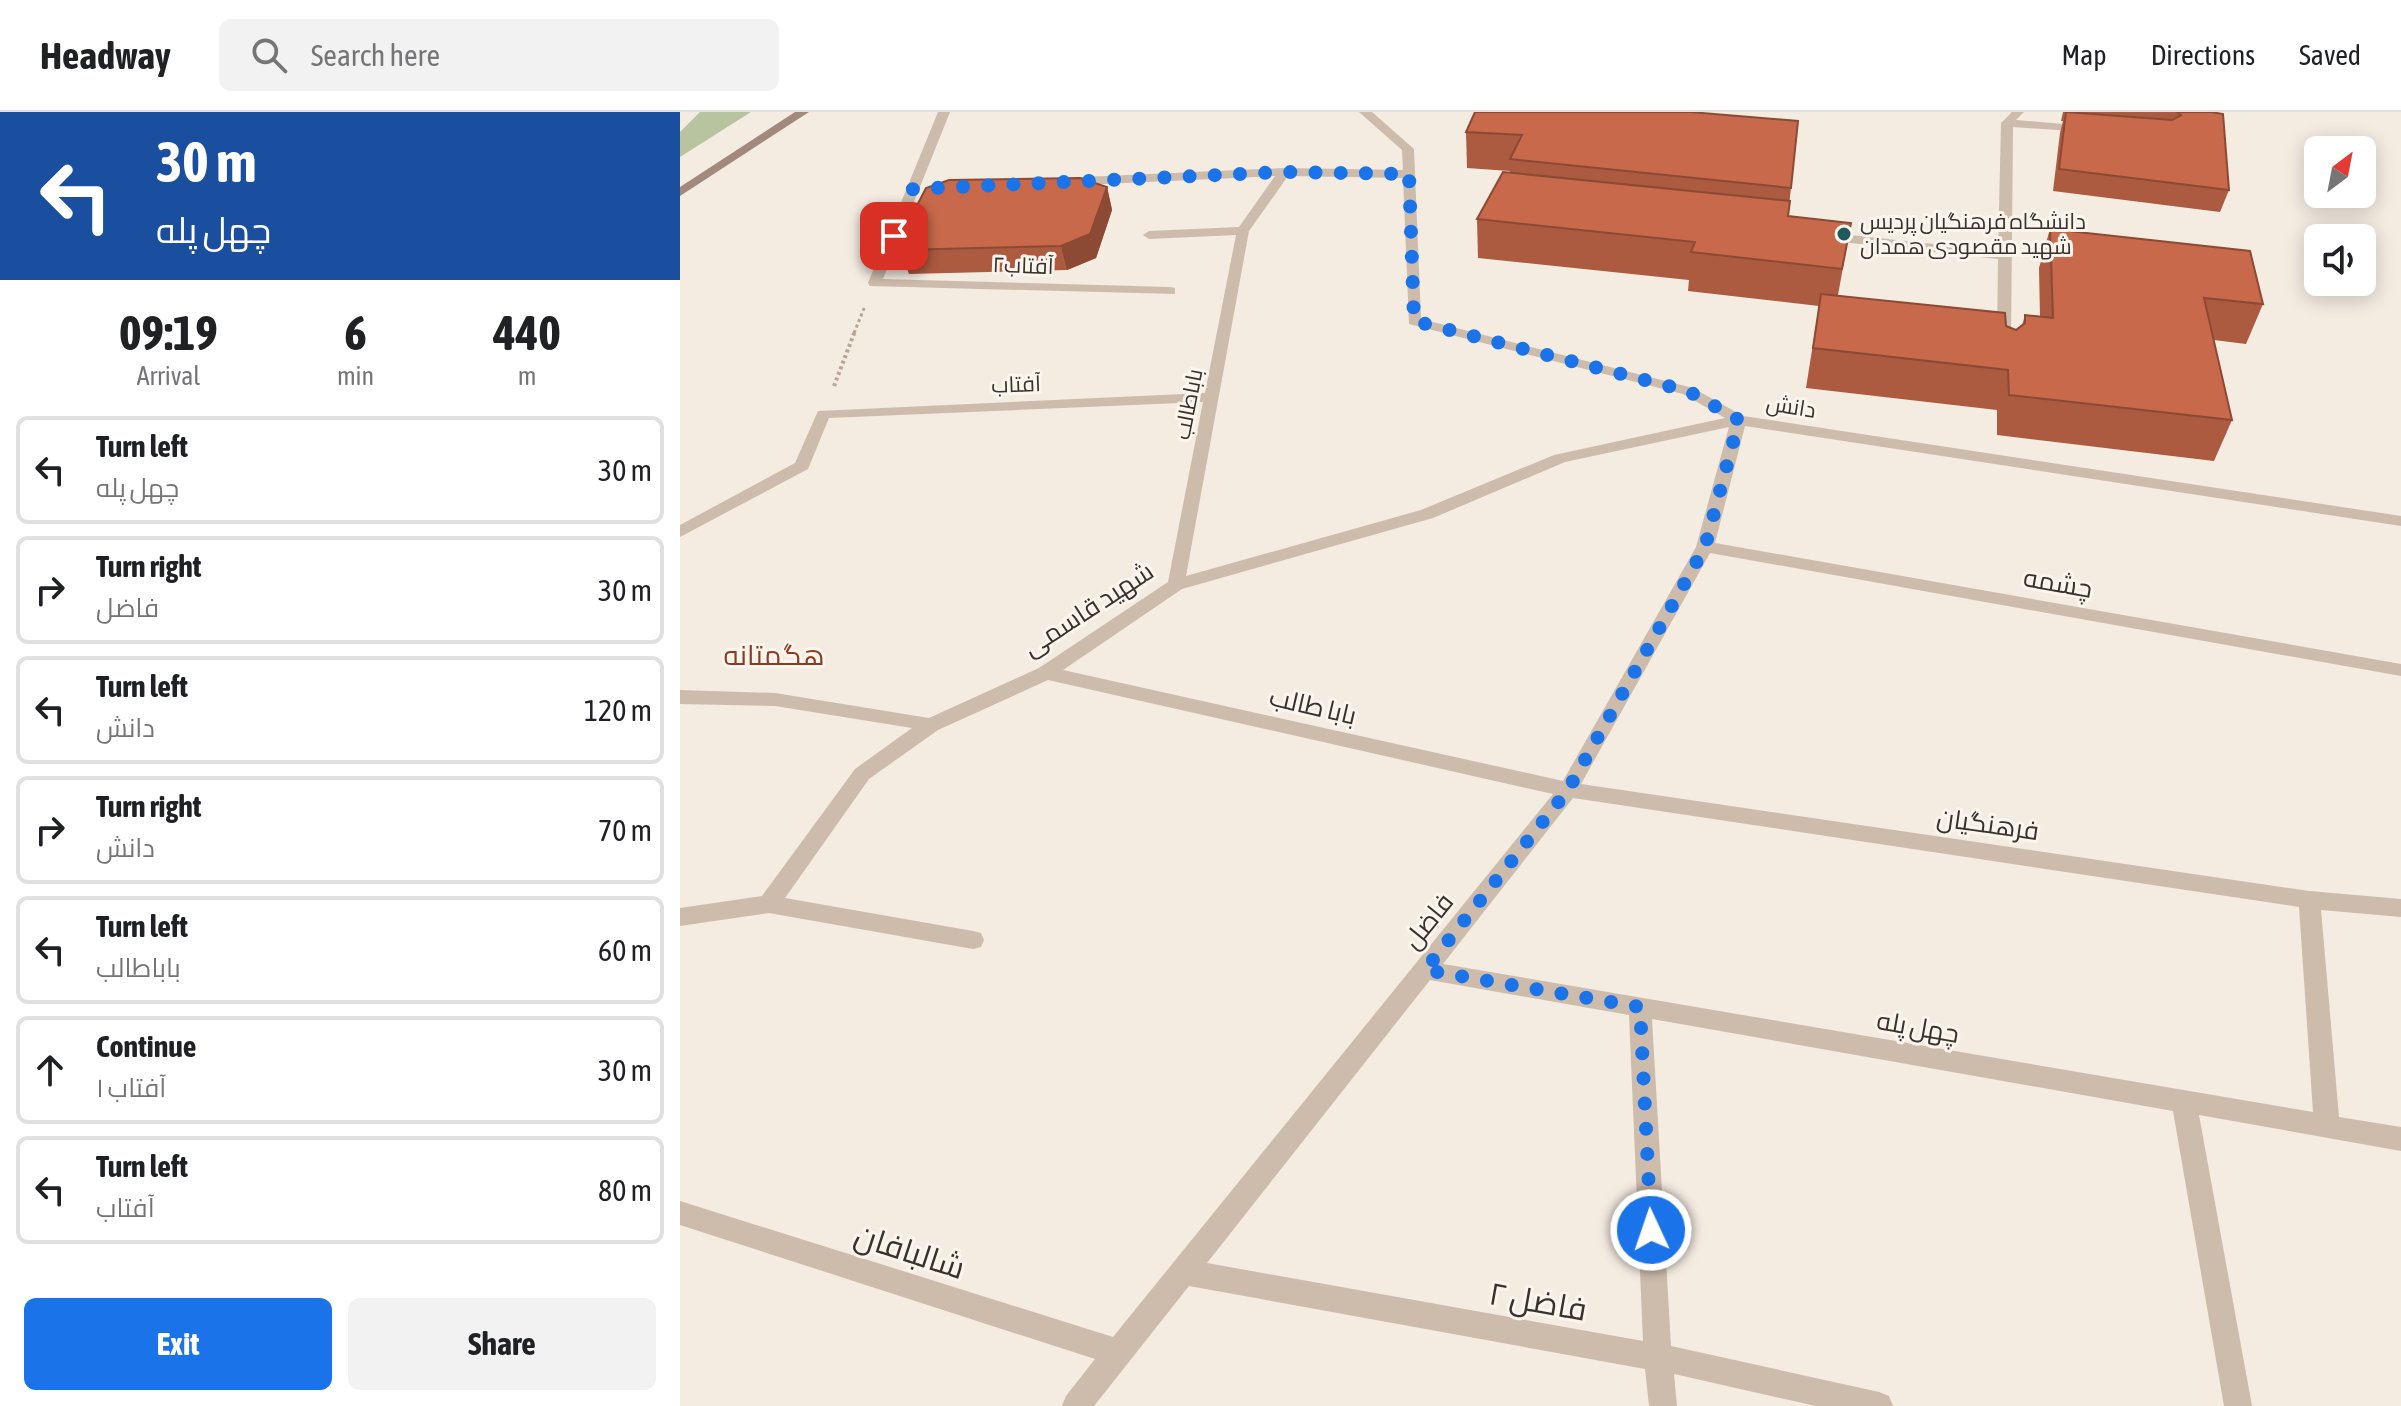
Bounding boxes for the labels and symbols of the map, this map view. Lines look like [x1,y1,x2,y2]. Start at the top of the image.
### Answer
north arrow [2304,136,2376,208]
pin [860,202,928,270]
place label: دانشگاه فرهنگیان پردیس شهید مقصودی همدان [1860,208,2086,260]
marker: دانشگاه فرهنگیان پردیس شهید مقصودی همدان [1835,225,1853,243]
street label: آفتاب۲ [992,251,1054,279]
street label: باباطالب [1168,366,1208,442]
street label: آفتاب [991,370,1041,398]
street label: دانش [1764,389,1818,424]
street label: شهید قاسمی [1017,556,1159,663]
street label: چشمه [2021,562,2095,606]
district label: هگمتانه [723,639,825,671]
street label: بابا طالب [1267,681,1359,731]
street label: فرهنگیان [1935,802,2041,846]
street label: فاضل [1397,887,1460,956]
street label: چهل پله [1874,1005,1962,1051]
position arrow [1609,1188,1693,1272]
street label: شالبافان [850,1216,970,1287]
street label: فاضل ۲ [1486,1274,1590,1329]

